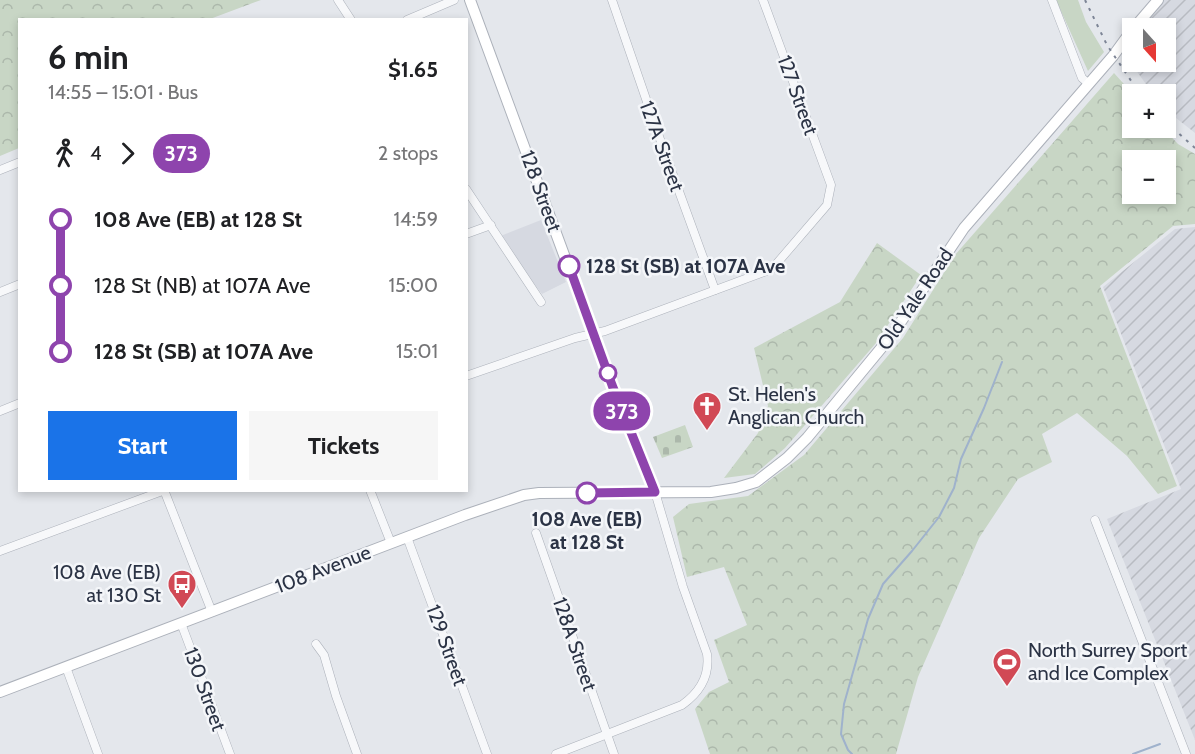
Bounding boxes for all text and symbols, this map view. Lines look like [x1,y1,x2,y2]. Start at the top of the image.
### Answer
north arrow [1122,18,1176,72]
map controls [1122,18,1176,204]
text: 6 min [48,37,129,77]
street label: 127 Street [773,52,824,138]
text: $1.65 [388,56,438,83]
text: 14:55 – 15:01 · Bus [48,80,198,104]
button: + [1122,84,1176,138]
street label: 127A Street [635,98,689,195]
icon: walk [48,137,81,170]
icon: forward [111,137,144,170]
text: 4 [90,141,102,165]
text: 373 [165,141,198,166]
text: 2 stops [378,141,438,165]
street label: 128 Street [515,147,567,235]
button: − [1122,150,1176,204]
text: 108 Ave (EB) at 128 St [94,206,302,233]
text: 14:59 [394,207,438,231]
street label: Old Yale Road [872,243,958,355]
place label: 128 St (SB) at 107A Ave [586,254,785,278]
marker: 128 St (SB) at 107A Ave [558,255,580,277]
text: 128 St (NB) at 107A Ave [94,272,311,299]
text: 15:00 [389,273,438,297]
text: 128 St (SB) at 107A Ave [94,338,313,365]
text: 15:01 [396,339,438,363]
unlabelled marker [599,364,617,382]
place label: St. Helen's Anglican Church [728,382,864,429]
church icon: St. Helen's Anglican Church [691,390,723,432]
line badge: 373 [588,392,656,430]
text: 373 [605,399,639,424]
button: Start [48,411,237,480]
button: Tickets [249,411,438,480]
marker: 108 Ave (EB) at 128 St [576,482,598,504]
place label: 108 Ave (EB) at 128 St [532,507,642,554]
street label: 108 Avenue [272,540,374,598]
place label: 108 Ave (EB) at 130 St [53,560,161,607]
bus stop icon: 108 Ave (EB) at 130 St [166,568,198,610]
street label: 128A Street [548,594,602,694]
street label: 129 Street [421,601,473,689]
place label: North Surrey Sport and Ice Complex [1028,638,1187,685]
street label: 130 Street [179,644,231,734]
sports icon: North Surrey Sport and Ice Complex [991,646,1023,688]

